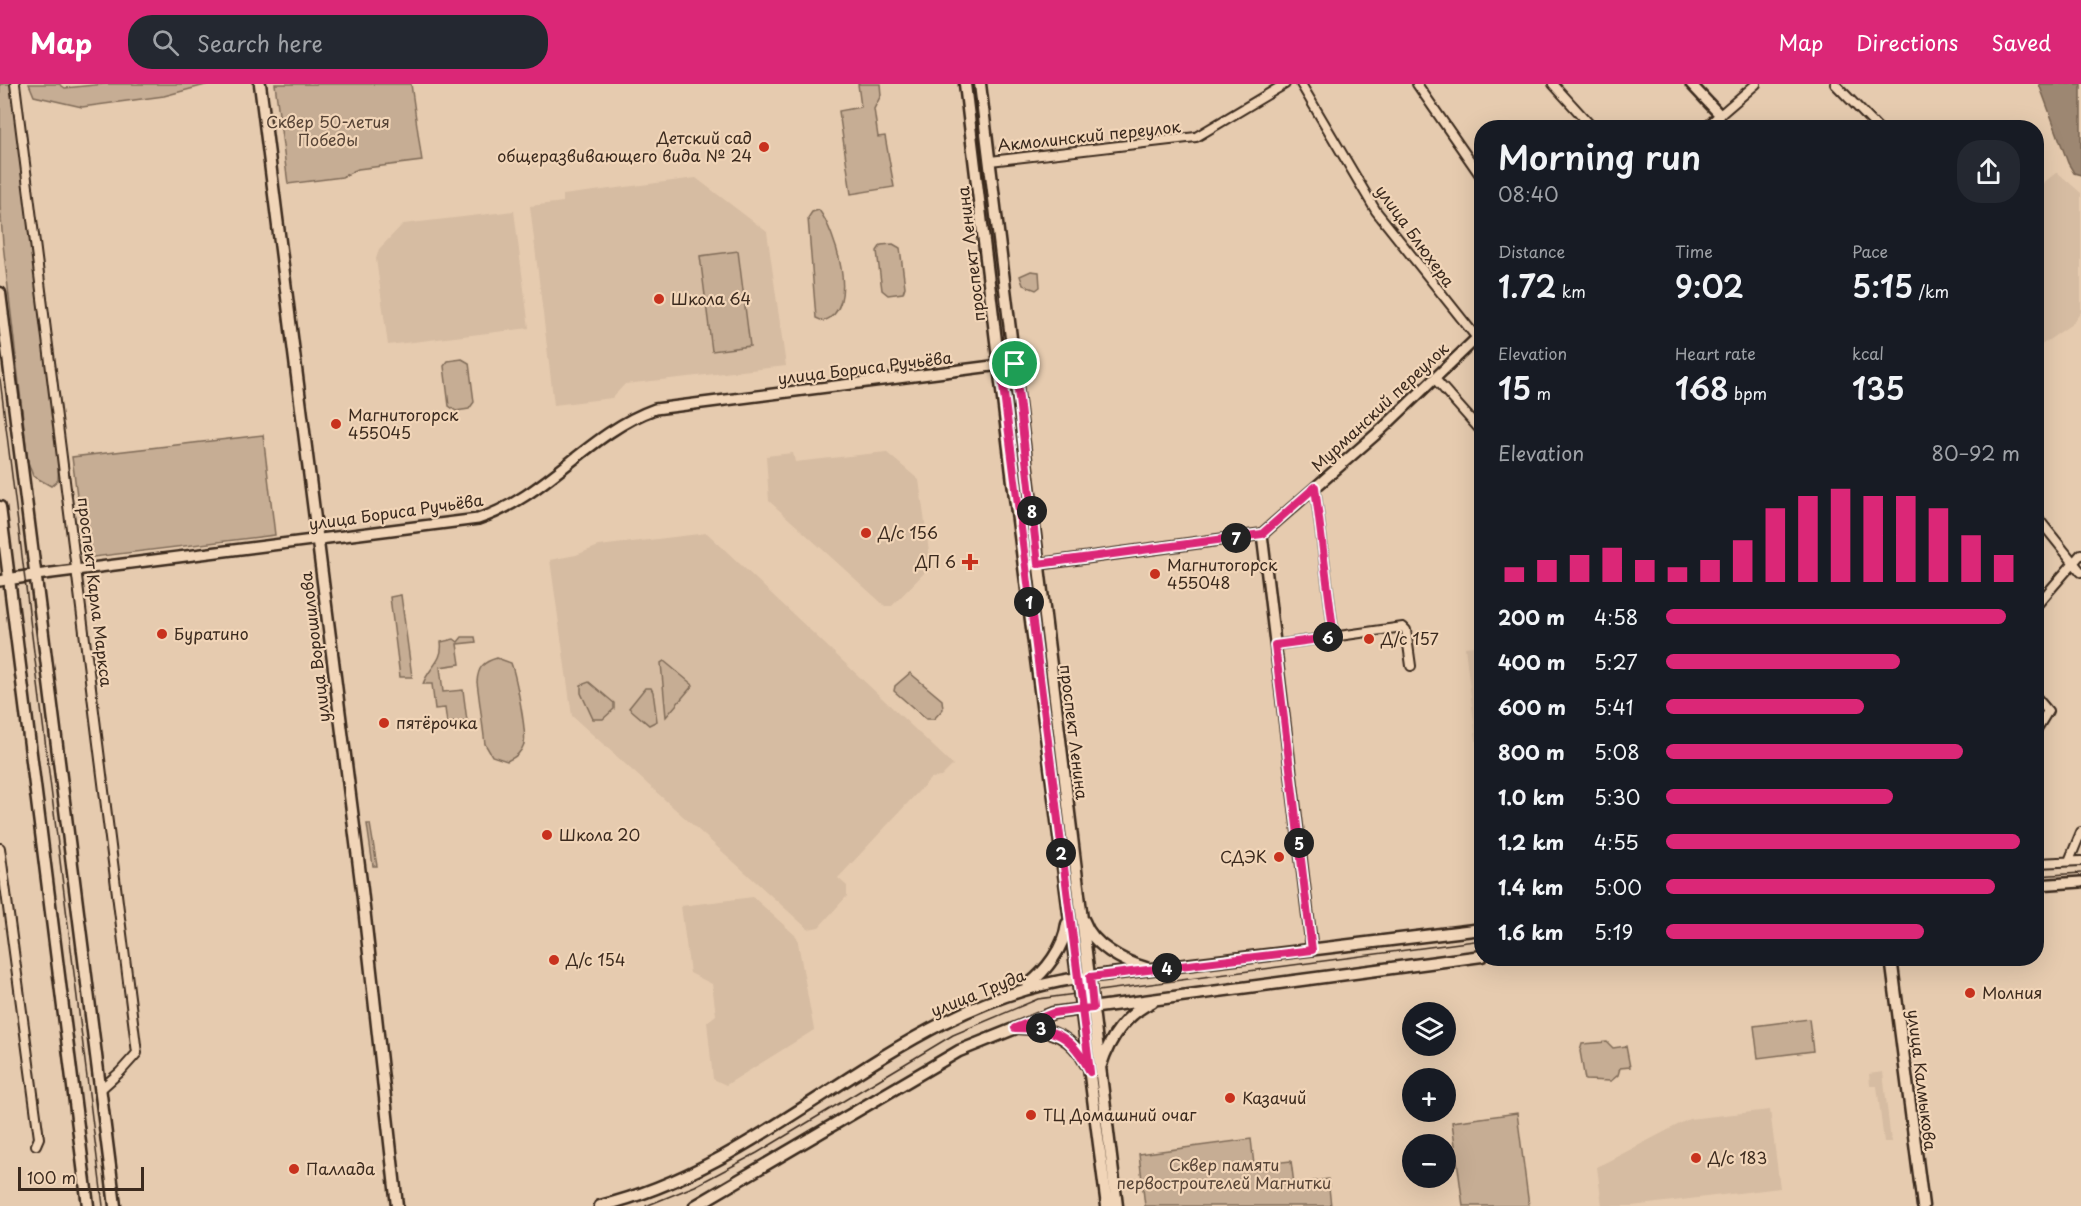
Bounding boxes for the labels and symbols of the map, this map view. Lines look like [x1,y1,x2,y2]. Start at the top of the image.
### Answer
park label: Сквер 50-летия Победы [266,109,390,151]
street label: Акмолинский переулок [996,113,1182,157]
place label: Детский сад общеразвивающего вида № 24 [497,125,752,167]
marker: Детский сад общеразвивающего вида № 24 [757,140,771,154]
street label: улица Блюхера [1370,179,1461,292]
street label: проспект Ленина [950,185,990,323]
place label: Школа 64 [671,286,751,310]
marker: Школа 64 [652,292,666,306]
street label: Мурманский переулок [1305,336,1454,476]
pin [989,338,1040,389]
street label: улица Бориса Ручьёва [776,344,954,390]
place label: Магнитогорск 455045 [348,402,459,444]
marker: Магнитогорск 455045 [329,417,343,431]
street label: улица Бориса Ручьёва [307,487,485,535]
street label: проспект Карла Маркса [72,496,120,688]
pin: 8 [1017,496,1047,526]
place label: Д/с 156 [877,520,938,544]
pin: 7 [1221,523,1251,553]
marker: Д/с 156 [859,526,873,540]
place label: ДП 6 [914,549,956,573]
place label: Магнитогорск 455048 [1167,552,1278,594]
marker: ДП 6 [961,553,979,571]
marker: Магнитогорск 455048 [1148,567,1162,581]
street label: улица Ворошилова [293,570,335,724]
pin: 1 [1014,587,1044,617]
place label: Буратино [174,621,249,645]
pin: 6 [1313,622,1343,652]
place label: Д/с 157 [1380,626,1439,650]
marker: Буратино [155,627,169,641]
marker: Д/с 157 [1362,632,1376,646]
street label: проспект Ленина [1055,663,1095,801]
place label: пятёрочка [396,710,478,734]
marker: пятёрочка [377,716,391,730]
place label: Школа 20 [559,822,640,846]
marker: Школа 20 [540,828,554,842]
pin: 5 [1284,828,1314,858]
pin: 2 [1046,838,1076,868]
place label: СДЭК [1220,844,1267,868]
marker: СДЭК [1272,850,1286,864]
place label: Д/с 154 [565,947,625,971]
marker: Д/с 154 [547,953,561,967]
pin: 4 [1152,953,1182,983]
street label: улица Труда [927,962,1029,1022]
place label: Молния [1982,980,2042,1004]
marker: Молния [1963,986,1977,1000]
street label: улица Калмыкова [1902,1008,1944,1152]
pin: 3 [1026,1013,1056,1043]
place label: Казачий [1242,1085,1307,1109]
marker: Казачий [1223,1091,1237,1105]
place label: ТЦ Домашний очаг [1043,1102,1197,1126]
marker: ТЦ Домашний очаг [1024,1108,1038,1122]
place label: Д/с 183 [1707,1145,1767,1169]
marker: Д/с 183 [1689,1151,1703,1165]
park label: Сквер памяти первостроителей Магнитки [1117,1152,1332,1194]
place label: Паллада [306,1156,375,1180]
marker: Паллада [287,1162,301,1176]
scale bar [18,1164,144,1192]

